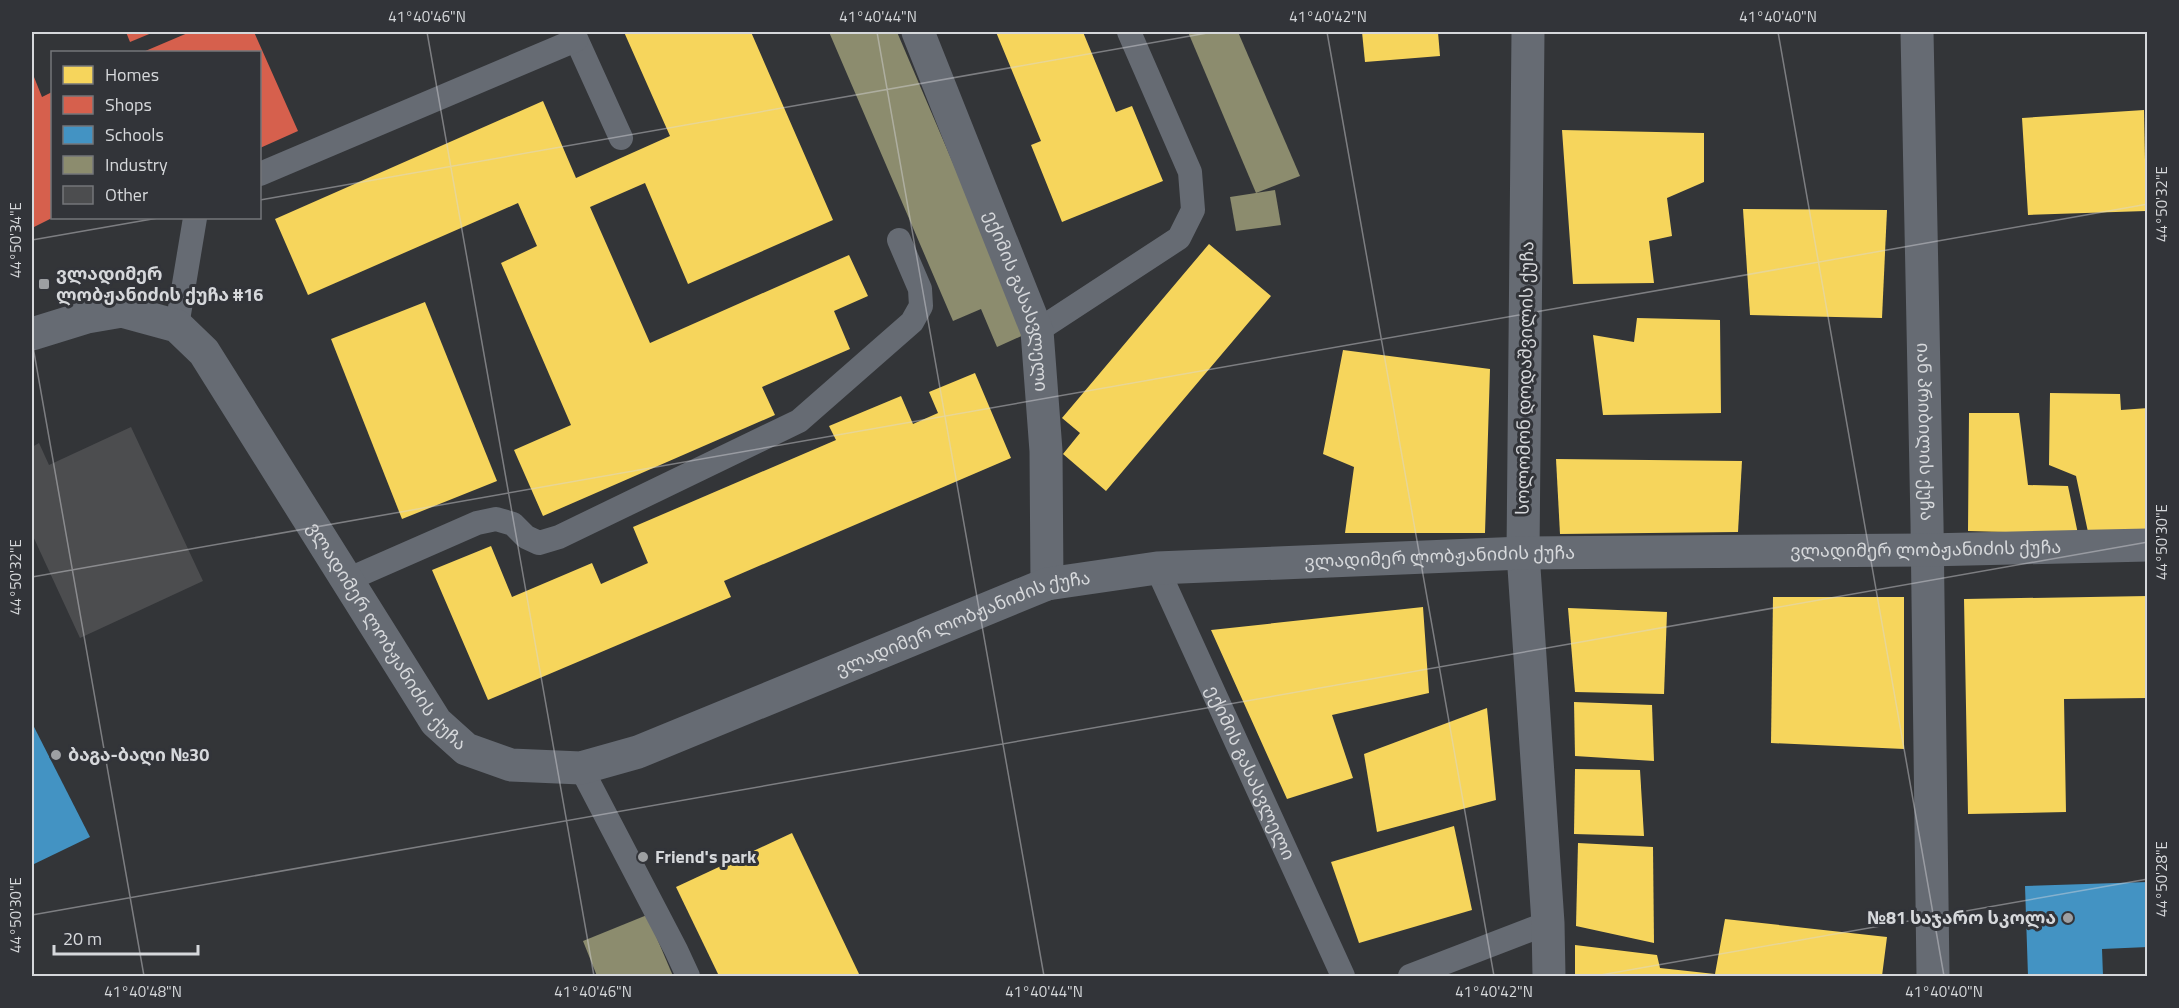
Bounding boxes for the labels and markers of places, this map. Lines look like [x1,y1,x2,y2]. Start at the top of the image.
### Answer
place label: ვლადიმერ ლობჟანიძის ქუჩა #16 [56,260,263,308]
marker: ვლადიმერ ლობჟანიძის ქუჩა #16 [37,277,51,291]
place label: ბაგა-ბაღი №30 [68,741,209,768]
marker: ბაგა-ბაღი №30 [49,748,63,762]
place label: Friend's park [655,843,757,870]
marker: Friend's park [636,850,650,864]
place label: №81 საჯარო სკოლა [1867,904,2056,931]
marker: №81 საჯარო სკოლა [2061,911,2075,925]

